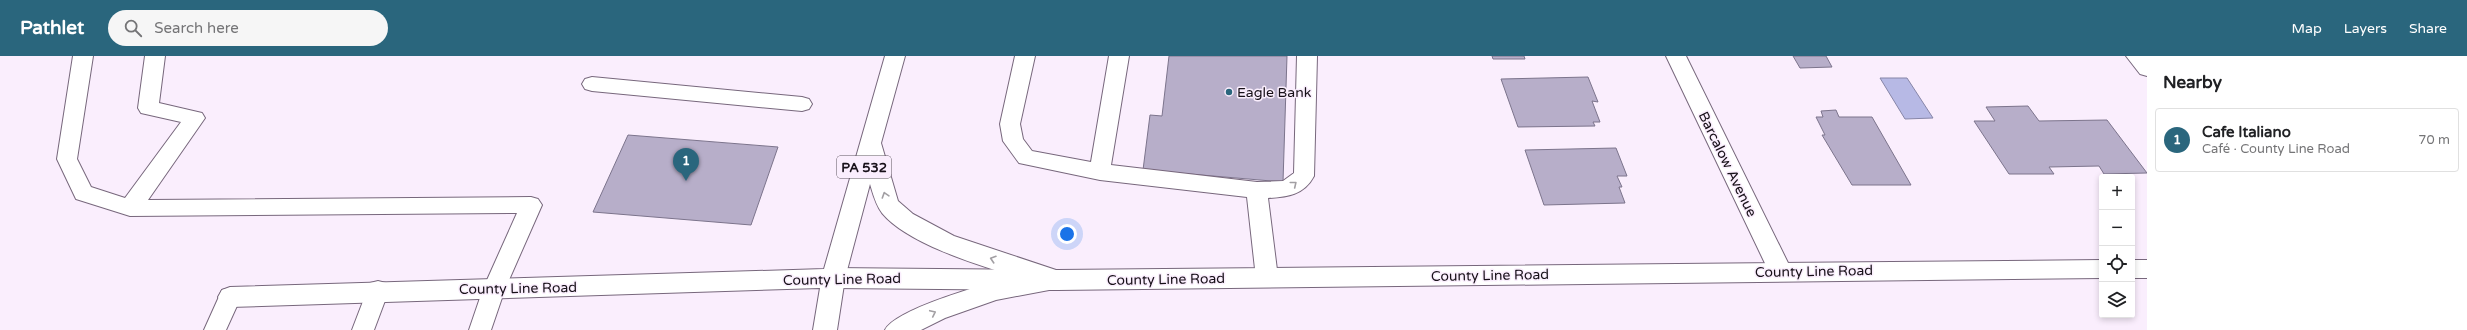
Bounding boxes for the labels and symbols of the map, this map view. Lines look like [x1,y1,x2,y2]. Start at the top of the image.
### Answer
place label: Eagle Bank [1237,84,1312,101]
marker: Eagle Bank [1224,87,1234,97]
street label: Barcalow Avenue [1695,109,1760,220]
pin: 1 [673,148,699,181]
road number: PA 532 [837,156,891,178]
one-way arrow [1290,182,1297,189]
one-way arrow [882,191,890,198]
your location [1057,224,1077,244]
one-way arrow [990,255,997,264]
street label: County Line Road [1755,262,1873,281]
street label: County Line Road [1431,266,1549,285]
street label: County Line Road [783,270,901,289]
street label: County Line Road [1107,270,1225,289]
street label: County Line Road [459,279,577,298]
one-way arrow [928,310,936,318]

